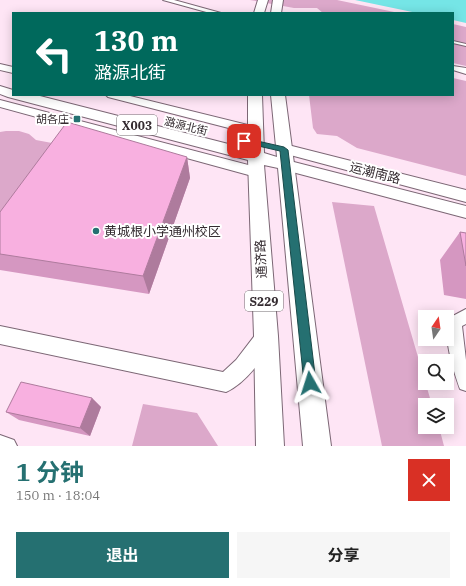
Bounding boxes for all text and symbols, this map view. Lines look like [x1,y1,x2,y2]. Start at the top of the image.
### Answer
text: 130 m [94,22,178,59]
icon: left [28,28,80,80]
text: 潞源北街 [94,61,166,84]
place label: 胡各庄 [36,112,69,126]
marker: 胡各庄 [72,114,82,124]
street label: 潞源北街 [163,114,209,138]
road number: X003 [117,115,157,135]
pin [227,124,261,158]
icon: arrive [233,130,255,152]
street label: 运潮南路 [348,158,402,188]
place label: 黄城根小学通州校区 [104,223,221,240]
marker: 黄城根小学通州校区 [91,226,101,236]
street label: 通济路 [251,239,271,279]
road number: S229 [245,291,283,311]
north arrow [418,310,454,346]
map controls [418,310,454,434]
button: search [418,354,454,390]
position arrow [289,362,331,404]
button: layers [418,398,454,434]
text: 1 分钟 [16,456,84,488]
button: close [408,459,450,501]
text: 150 m · 18:04 [16,487,100,504]
button: 退出 [16,532,229,578]
button: 分享 [237,532,450,578]

